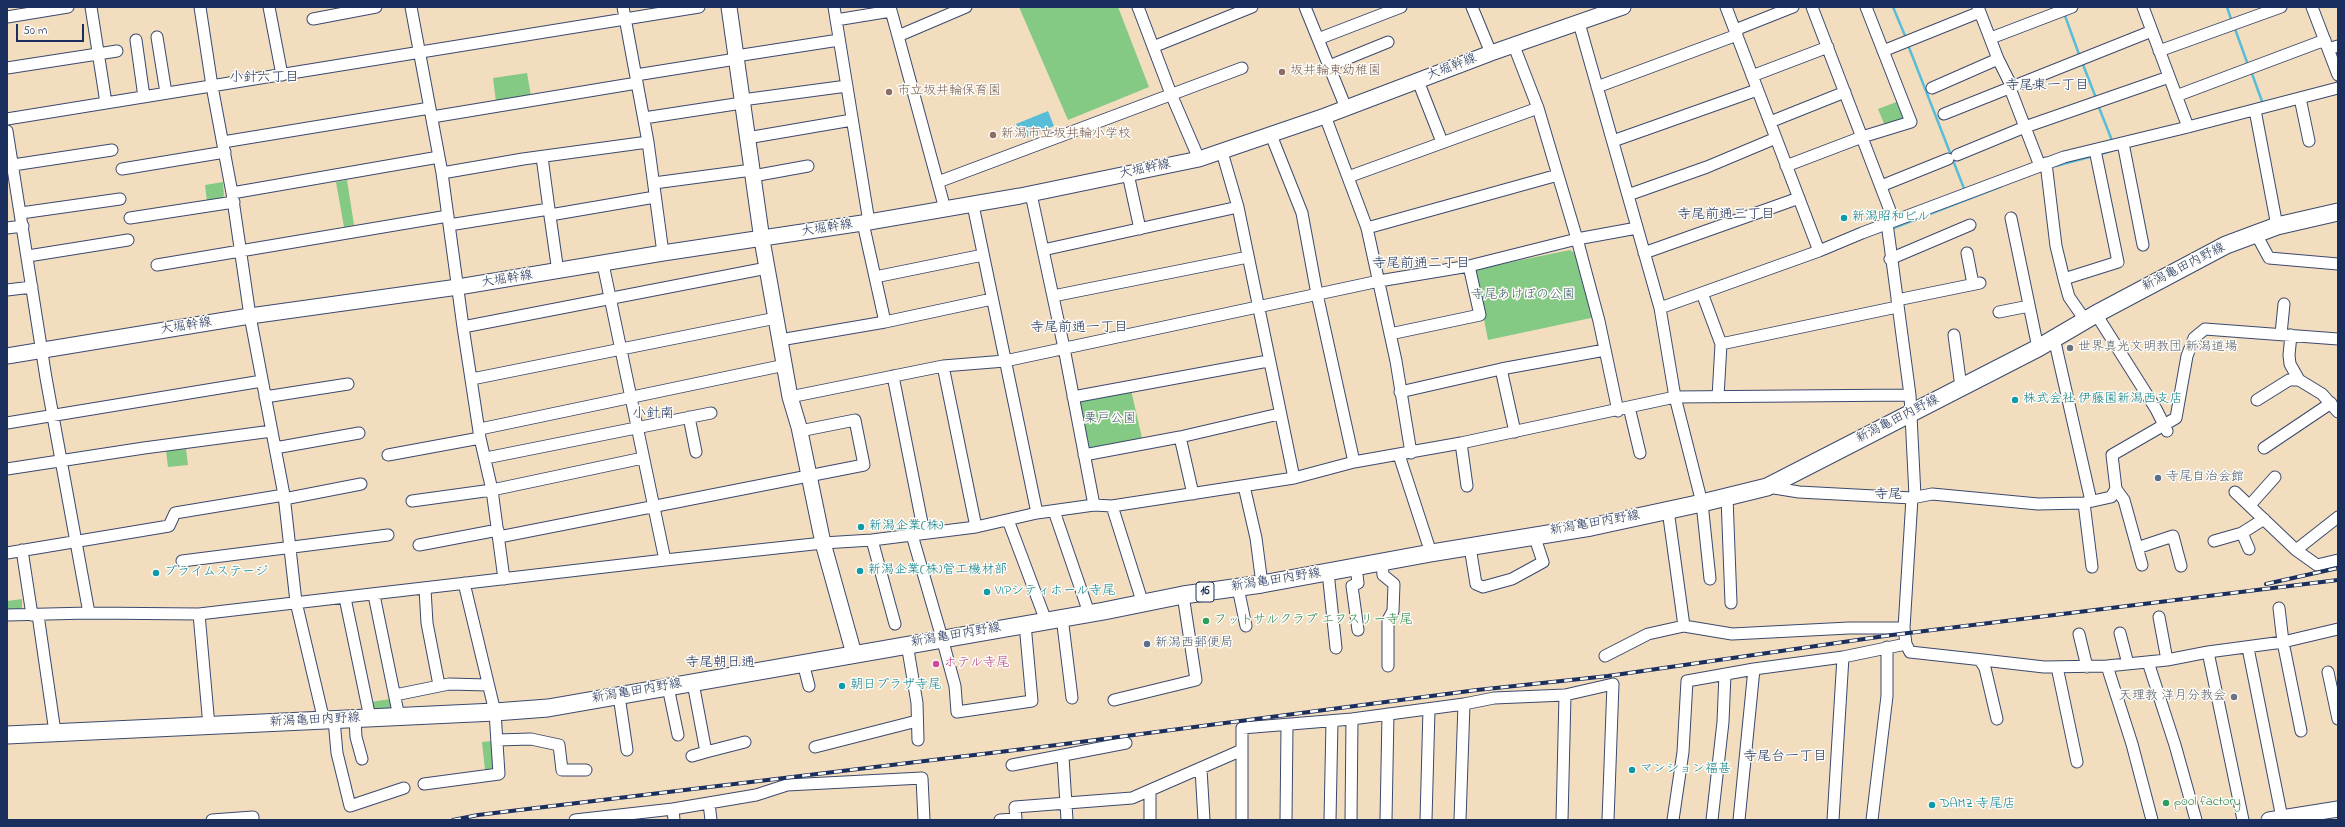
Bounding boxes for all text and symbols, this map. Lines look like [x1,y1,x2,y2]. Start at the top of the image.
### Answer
scale bar [18,16,86,42]
text: 50 m [23,22,47,40]
street label: 大堀幹線 [1425,51,1479,85]
place label: 坂井輪東幼稚園 [1290,64,1381,80]
marker: 坂井輪東幼稚園 [1277,67,1287,77]
district label: 小針六丁目 [229,71,299,87]
district label: 寺尾東一丁目 [2005,79,2089,95]
place label: 市立坂井輪保育園 [897,84,1001,100]
marker: 市立坂井輪保育園 [884,87,894,97]
place label: 新潟市立坂井輪小学校 [1001,127,1131,143]
marker: 新潟市立坂井輪小学校 [988,130,998,140]
street label: 大堀幹線 [1118,157,1172,183]
district label: 寺尾前通三丁目 [1677,208,1775,224]
place label: 新潟昭和ビル [1852,210,1930,226]
marker: 新潟昭和ビル [1839,213,1849,223]
street label: 大堀幹線 [800,217,854,241]
street label: 新潟亀田内野線 [2140,240,2228,296]
district label: 寺尾前通二丁目 [1372,257,1470,273]
street label: 大堀幹線 [480,268,534,292]
park label: 寺尾あけぼの公園 [1471,288,1575,304]
street label: 大堀幹線 [159,315,213,339]
district label: 寺尾前通一丁目 [1030,321,1128,337]
place label: 世界真光文明教団 新潟道場 [2078,340,2237,356]
marker: 世界真光文明教団 新潟道場 [2065,343,2075,353]
street label: 新潟亀田内野線 [1854,392,1942,448]
place label: 株式会社 伊藤園新潟西支店 [2023,392,2182,408]
marker: 株式会社 伊藤園新潟西支店 [2010,395,2020,405]
district label: 小針南 [632,407,674,423]
park label: 栗戸公園 [1084,412,1136,428]
place label: 寺尾自治会館 [2166,470,2244,486]
marker: 寺尾自治会館 [2153,473,2163,483]
district label: 寺尾 [1874,488,1902,504]
street label: 新潟亀田内野線 [1549,508,1641,540]
place label: 新潟企業(株) [869,519,943,535]
marker: 新潟企業(株) [856,522,866,532]
place label: 新潟企業(株)管工機材部 [868,563,1007,579]
place label: プライムステージ [164,565,268,581]
marker: 新潟企業(株)管工機材部 [855,566,865,576]
street label: 新潟亀田内野線 [1230,566,1322,596]
marker: プライムステージ [151,568,161,578]
road number: 16 [1196,582,1214,602]
place label: VIPシティホール寺尾 [995,584,1115,600]
marker: VIPシティホール寺尾 [982,587,992,597]
place label: フットサルクラブ エフスリー寺尾 [1214,613,1412,629]
marker: フットサルクラブ エフスリー寺尾 [1201,616,1211,626]
street label: 新潟亀田内野線 [910,620,1002,652]
place label: 新潟西郵便局 [1155,636,1233,652]
marker: 新潟西郵便局 [1142,639,1152,649]
district label: 寺尾朝日通 [685,656,755,672]
place label: ホテル寺尾 [944,656,1009,672]
marker: ホテル寺尾 [931,659,941,669]
street label: 新潟亀田内野線 [591,676,683,708]
place label: 朝日プラザ寺尾 [850,678,941,694]
marker: 朝日プラザ寺尾 [837,681,847,691]
place label: 天理教 洋月分教会 [2119,689,2226,705]
marker: 天理教 洋月分教会 [2229,692,2239,702]
street label: 新潟亀田内野線 [269,711,361,731]
district label: 寺尾台一丁目 [1743,750,1827,766]
place label: マンション福甚 [1640,762,1731,778]
marker: マンション福甚 [1627,765,1637,775]
place label: pool factory [2174,795,2241,811]
place label: DAMZ 寺尾店 [1940,797,2015,813]
marker: pool factory [2161,798,2171,808]
marker: DAMZ 寺尾店 [1927,800,1937,810]

